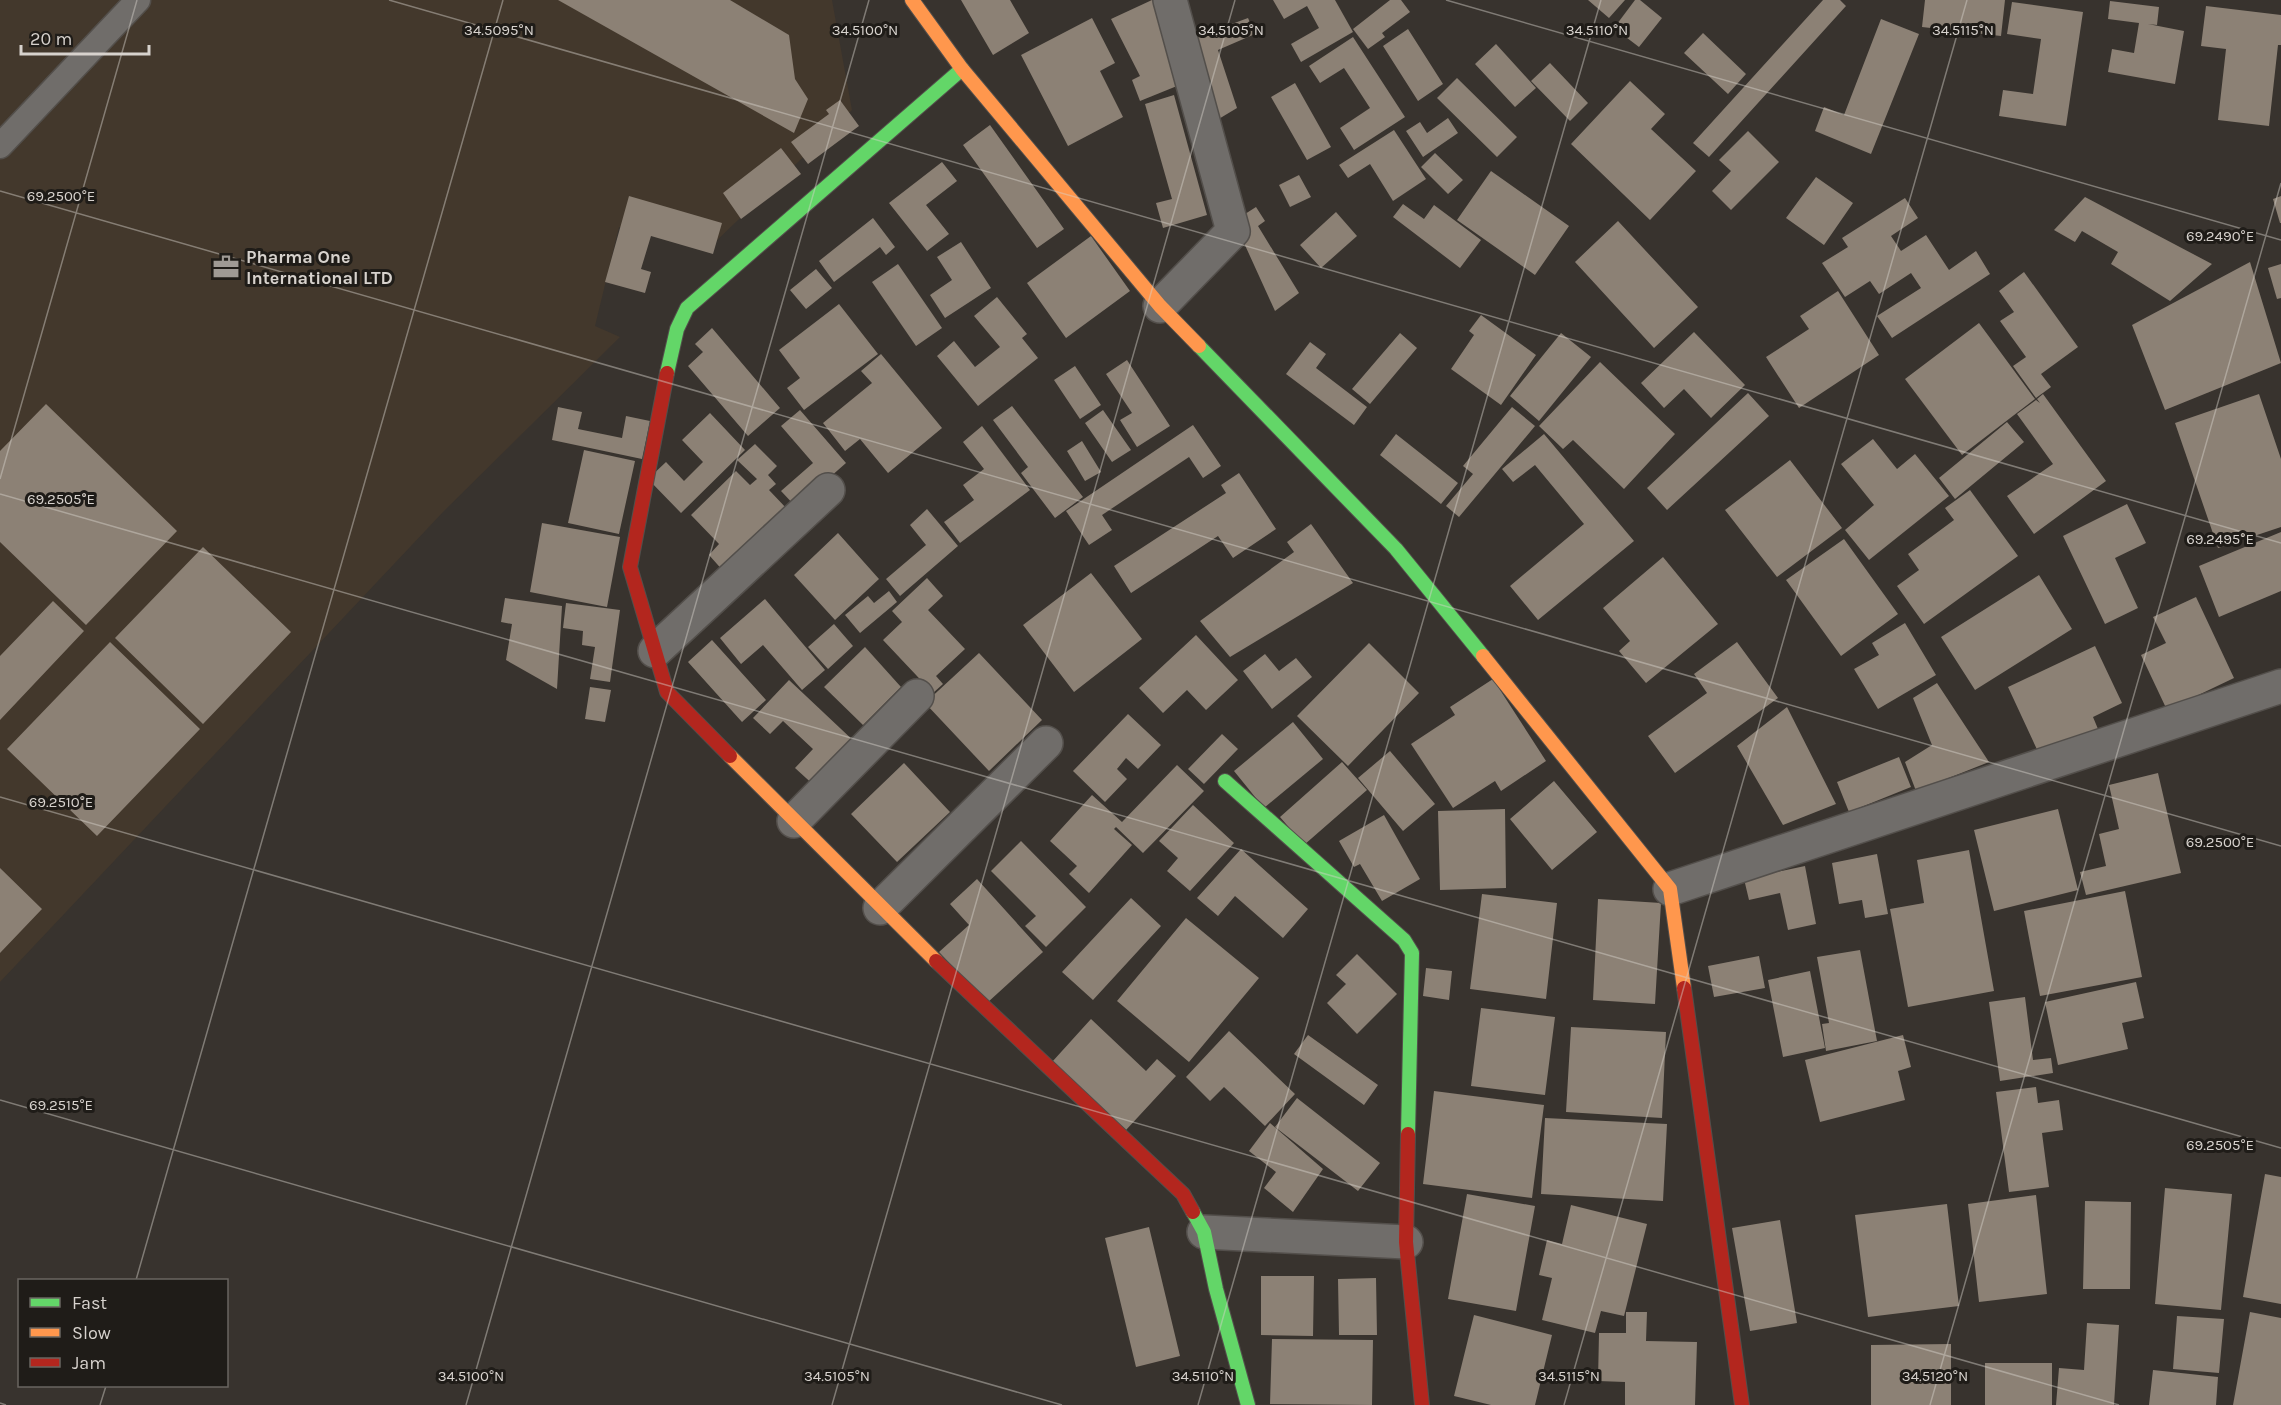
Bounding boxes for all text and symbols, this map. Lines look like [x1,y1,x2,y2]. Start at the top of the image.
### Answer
scale bar [21,18,148,56]
text: 34.5095°N [464,21,534,39]
text: 34.5100°N [832,21,898,39]
text: 34.5105°N [1198,21,1264,39]
text: 34.5110°N [1566,21,1628,39]
text: 34.5115°N [1932,21,1994,39]
text: 20 m [30,28,72,50]
text: 69.2500°E [27,187,95,205]
text: 69.2490°E [2186,227,2254,245]
place label: Pharma One International LTD [246,246,393,289]
office icon: Pharma One International LTD [211,252,241,282]
text: 69.2505°E [27,490,95,508]
text: 69.2495°E [2186,530,2254,548]
text: 69.2510°E [29,793,93,811]
text: 69.2500°E [2186,833,2254,851]
text: 69.2515°E [29,1096,93,1114]
text: 69.2505°E [2186,1136,2254,1154]
legend [18,1279,228,1387]
text: Fast [72,1292,107,1314]
text: Slow [72,1322,111,1344]
text: Jam [72,1352,106,1374]
text: 34.5100°N [438,1367,504,1385]
text: 34.5105°N [804,1367,870,1385]
text: 34.5110°N [1172,1367,1234,1385]
text: 34.5115°N [1538,1367,1600,1385]
text: 34.5120°N [1902,1367,1968,1385]

